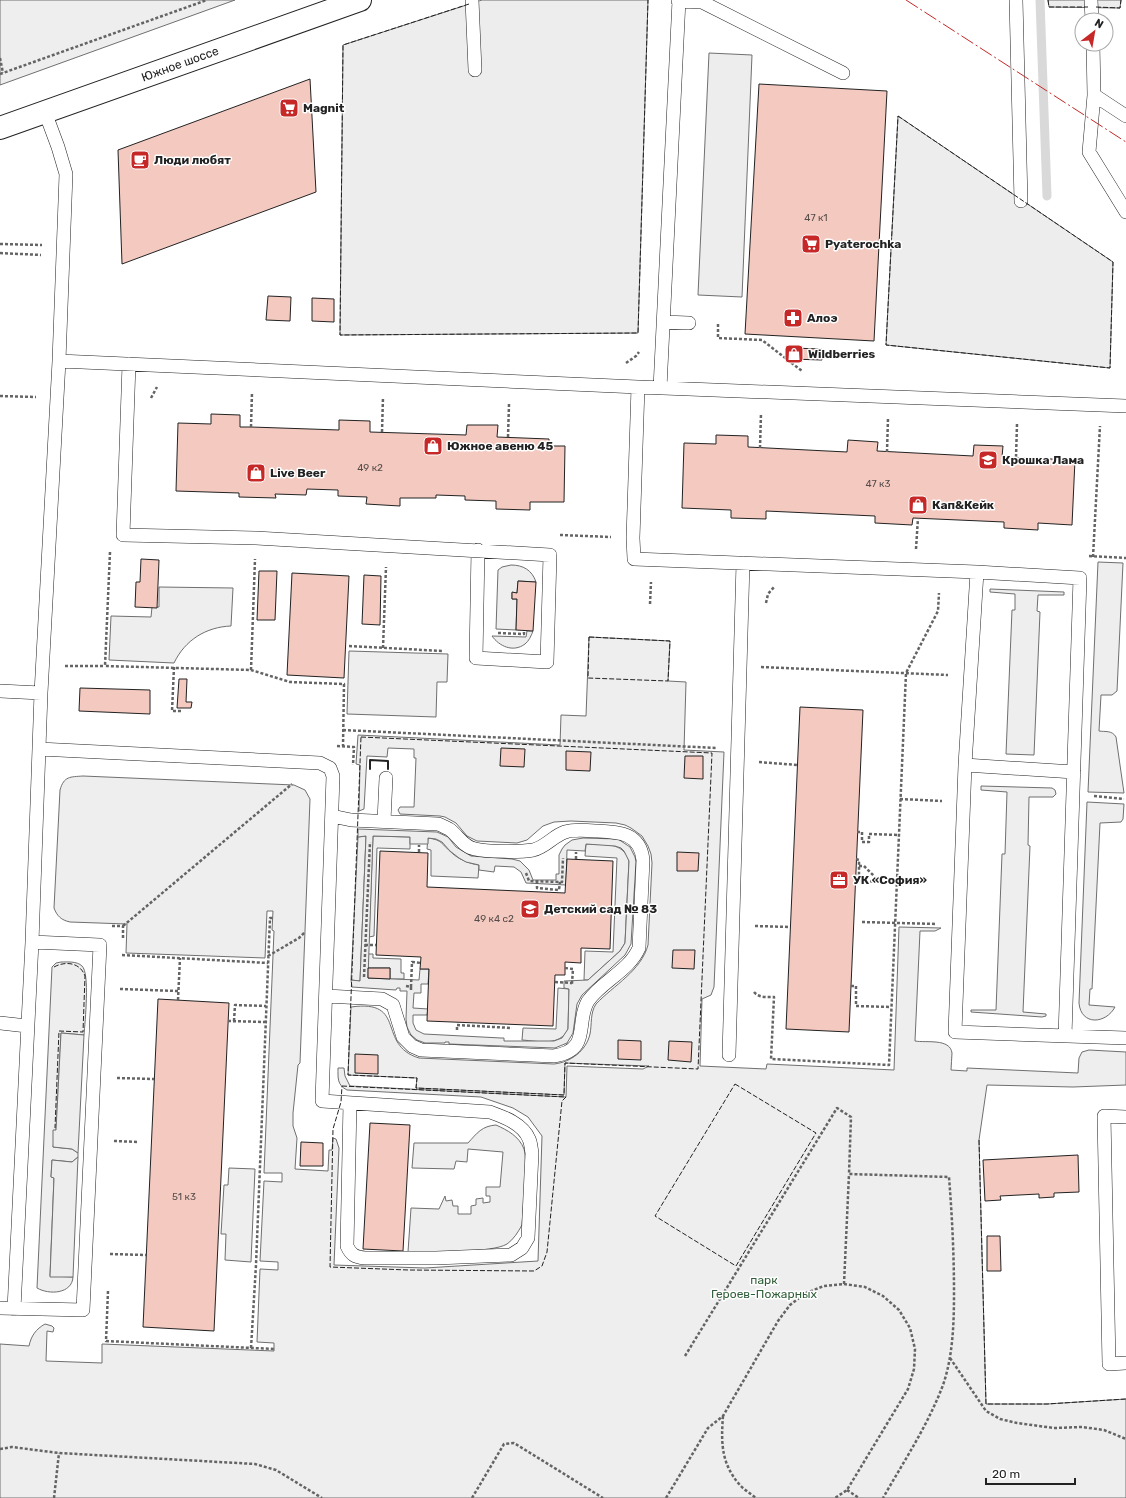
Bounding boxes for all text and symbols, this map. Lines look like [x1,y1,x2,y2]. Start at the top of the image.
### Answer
north arrow [1074,12,1114,52]
text: N [1092,16,1106,32]
street label: Южное шоссе [139,43,221,84]
supermarket icon: Magnit [278,97,300,119]
place label: Magnit [303,101,345,115]
cafe icon: Люди любят [129,149,151,171]
place label: Люди любят [154,153,231,167]
house number: 47 к1 [804,212,828,224]
supermarket icon: Pyaterochka [800,233,822,255]
place label: Pyaterochka [825,237,901,251]
pharmacy icon: Алоэ [782,307,804,329]
place label: Алоэ [807,311,838,325]
shop icon: Wildberries [783,343,805,365]
place label: Wildberries [808,347,876,361]
shop icon: Южное авеню 45 [422,435,444,457]
place label: Южное авеню 45 [447,439,553,453]
school or university icon: Крошка Лама [977,449,999,471]
place label: Крошка Лама [1002,453,1084,467]
shop icon: Live Beer [245,462,267,484]
house number: 49 к2 [357,462,383,474]
place label: Live Beer [270,466,326,480]
house number: 47 к3 [866,478,890,490]
shop icon: Кап&Кейк [907,494,929,516]
place label: Кап&Кейк [932,498,995,512]
office icon: УК «София» [828,869,850,891]
place label: УК «София» [853,873,928,887]
school or university icon: Детский сад № 83 [519,898,541,920]
place label: Детский сад № 83 [544,902,657,916]
house number: 49 к4 с2 [474,913,514,925]
house number: 51 к3 [172,1191,196,1203]
park label: парк Героев-Пожарных [711,1273,817,1301]
scale bar [986,1460,1075,1486]
text: 20 m [992,1467,1020,1481]

